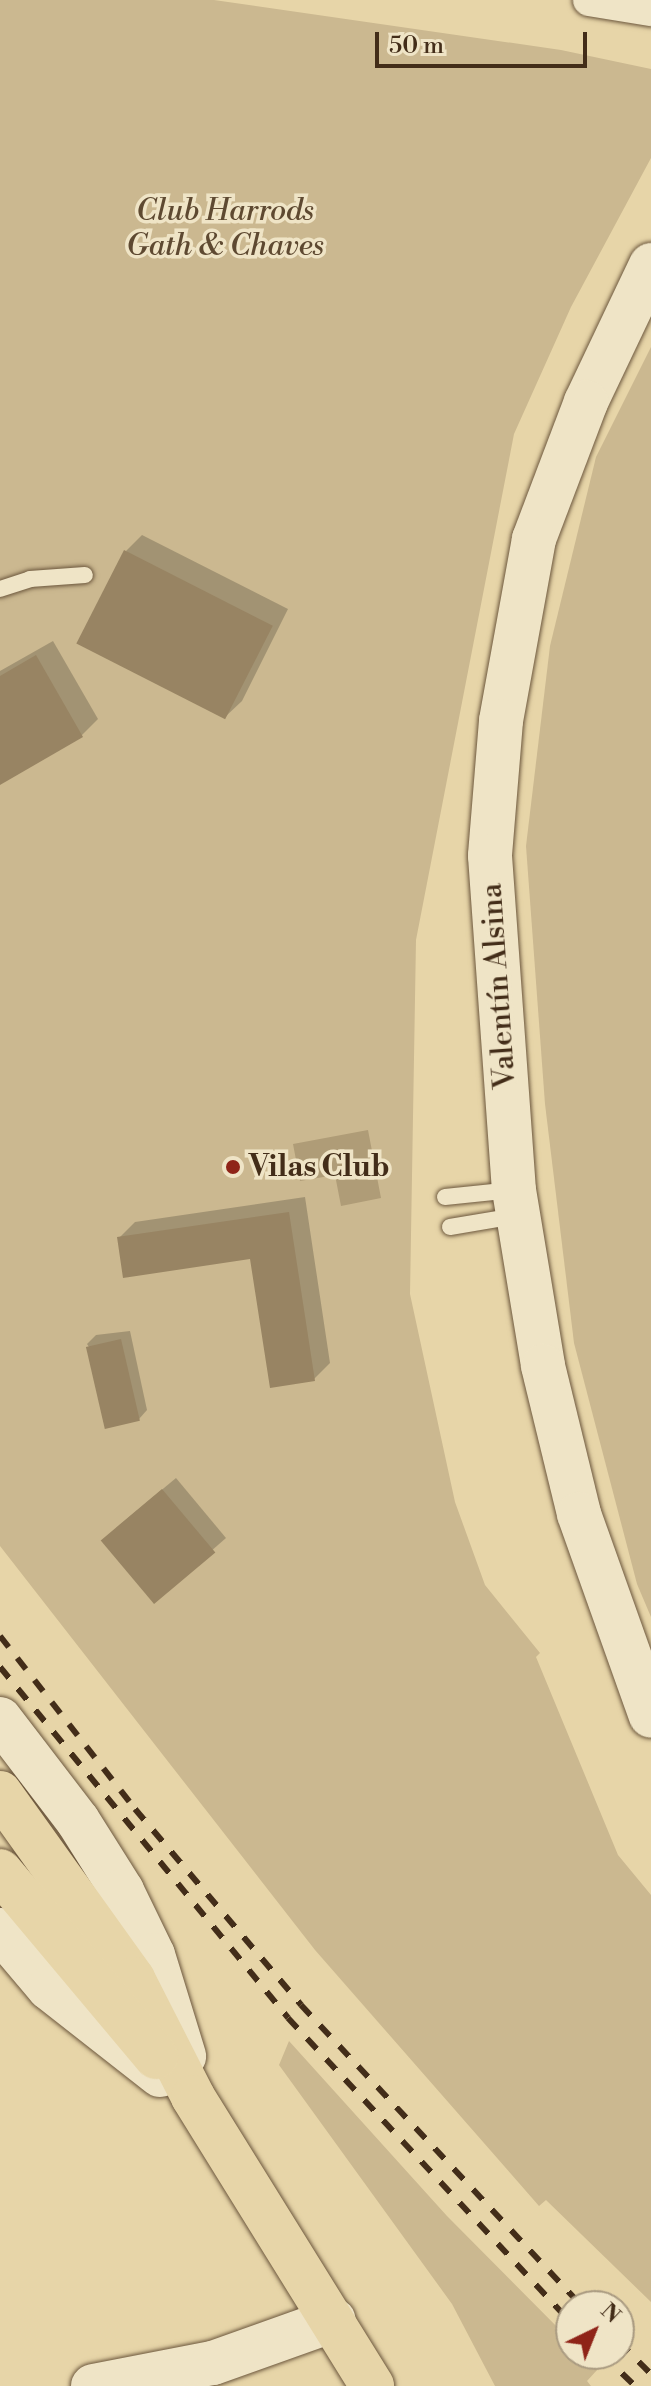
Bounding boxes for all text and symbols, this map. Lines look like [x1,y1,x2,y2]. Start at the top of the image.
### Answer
scale bar [379,16,591,66]
text: 50 m [389,31,444,61]
park label: Club Harrods Gath & Chaves [126,193,324,264]
street label: Valentín Alsina [474,882,524,1090]
place label: Vilas Club [249,1149,390,1185]
marker: Vilas Club [224,1158,242,1176]
north arrow [555,2290,635,2370]
text: N [595,2298,626,2329]

